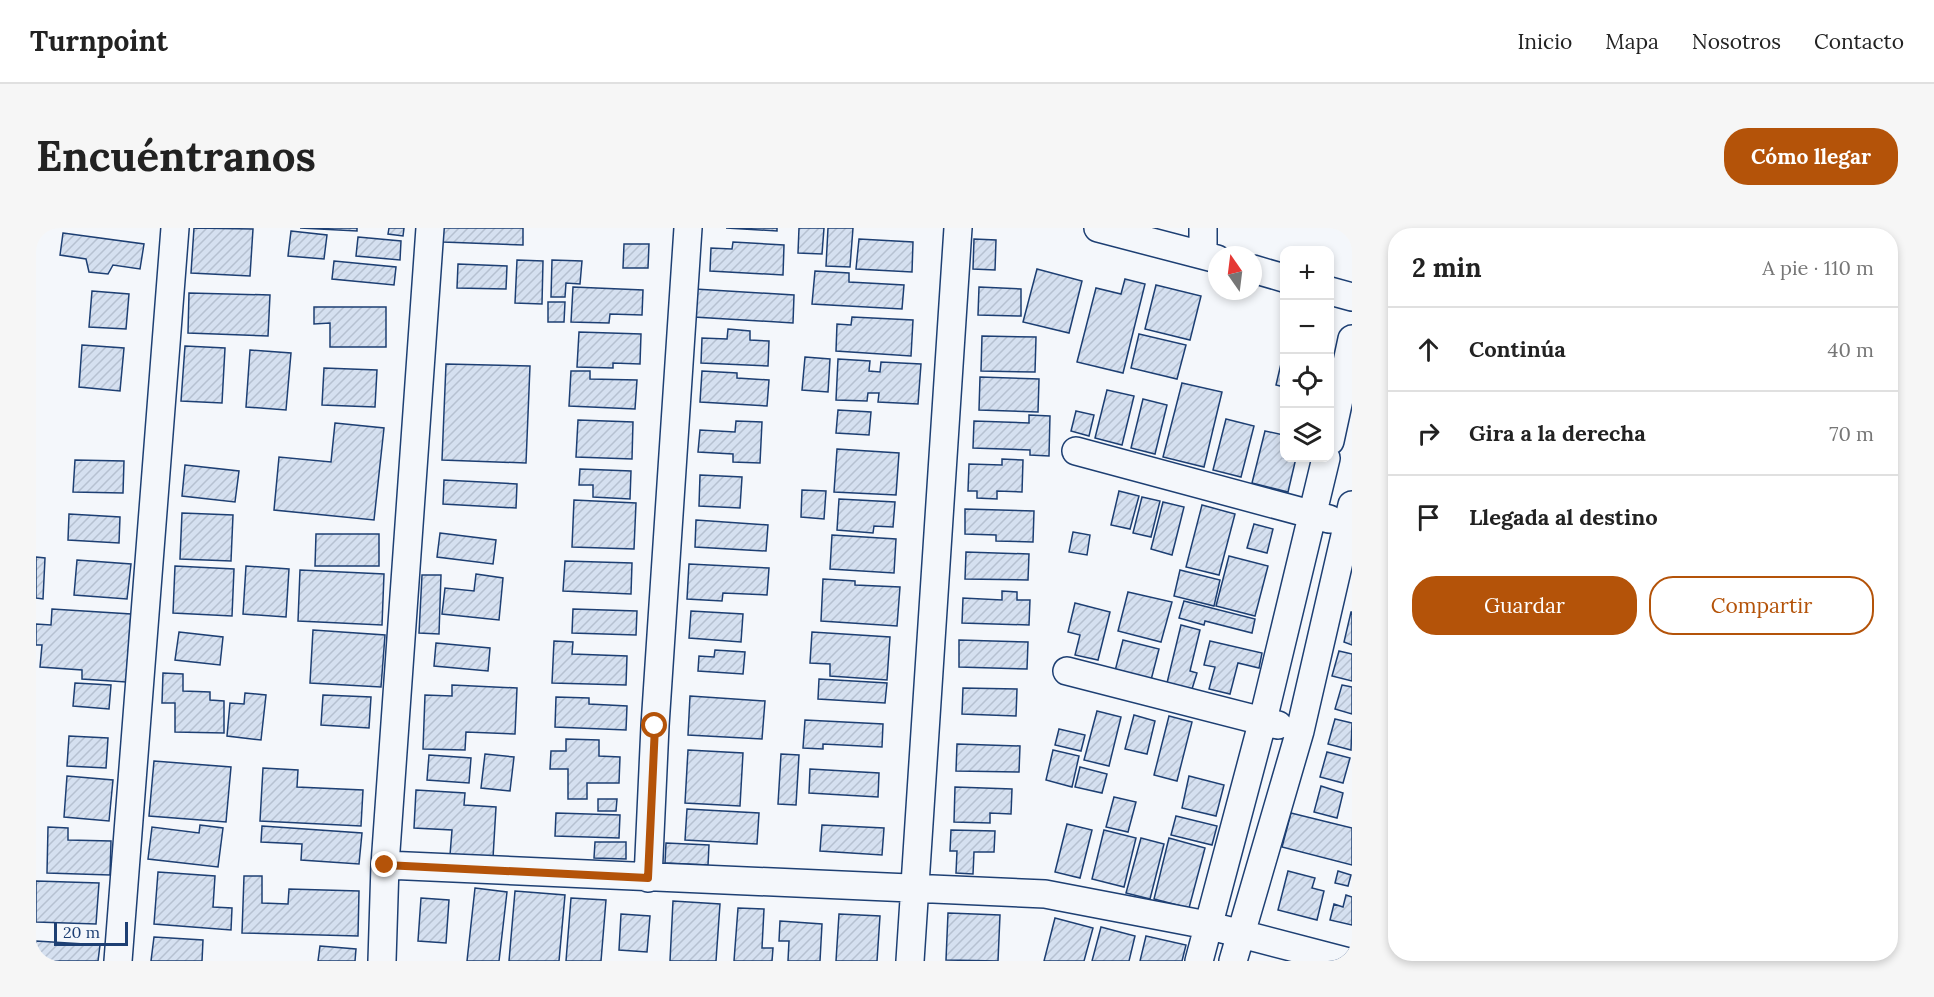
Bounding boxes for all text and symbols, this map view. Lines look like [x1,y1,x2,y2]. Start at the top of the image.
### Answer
text: Turnpoint [30,23,168,59]
text: Inicio [1517,28,1572,55]
text: Mapa [1605,28,1659,55]
text: Nosotros [1692,28,1781,55]
text: Contacto [1814,28,1904,55]
button: Cómo llegar [1724,128,1898,185]
text: Encuéntranos [36,129,316,183]
north arrow [1208,246,1262,300]
map controls [1280,246,1334,462]
button: + [1280,246,1334,300]
text: 2 min [1412,251,1482,284]
text: A pie · 110 m [1762,255,1874,280]
button: − [1280,300,1334,354]
icon: ahead [1412,333,1445,366]
text: Continúa [1469,335,1566,363]
text: 40 m [1828,337,1874,362]
button: locate [1280,354,1334,408]
button: layers [1280,408,1334,462]
icon: right [1412,417,1445,450]
text: Gira a la derecha [1469,419,1646,447]
text: 70 m [1829,421,1874,446]
icon: arrive [1412,501,1445,534]
text: Llegada al destino [1469,503,1658,531]
button: Guardar [1412,576,1637,635]
button: Compartir [1649,576,1874,635]
route start [641,712,667,738]
route end [371,851,397,877]
scale bar [54,919,128,946]
text: 20 m [63,922,100,942]

